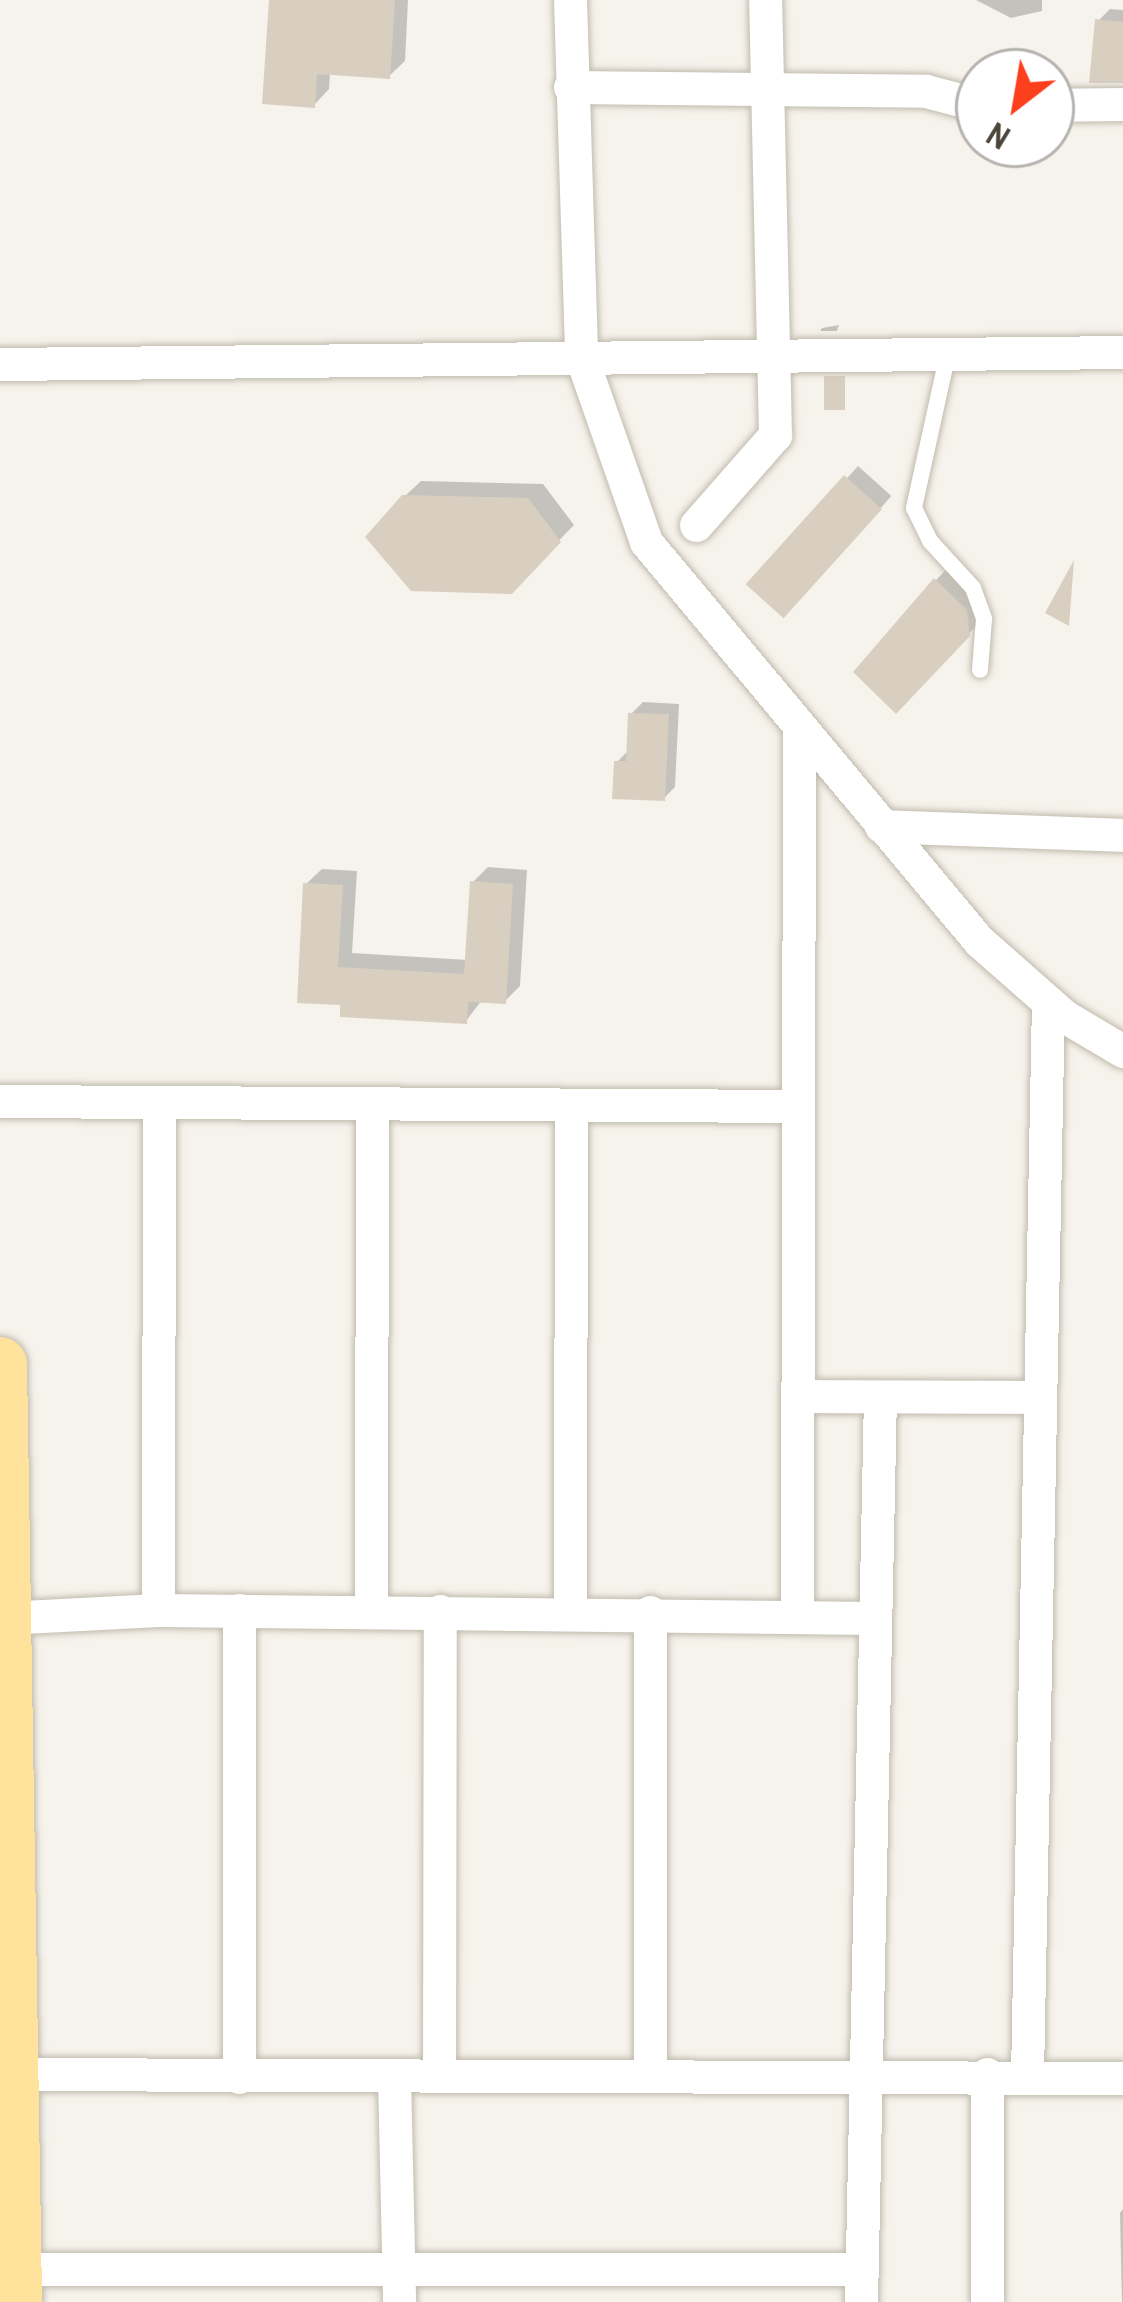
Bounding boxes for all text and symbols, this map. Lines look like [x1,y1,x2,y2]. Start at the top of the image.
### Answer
north arrow [955,48,1075,168]
text: N [978,112,1018,160]

